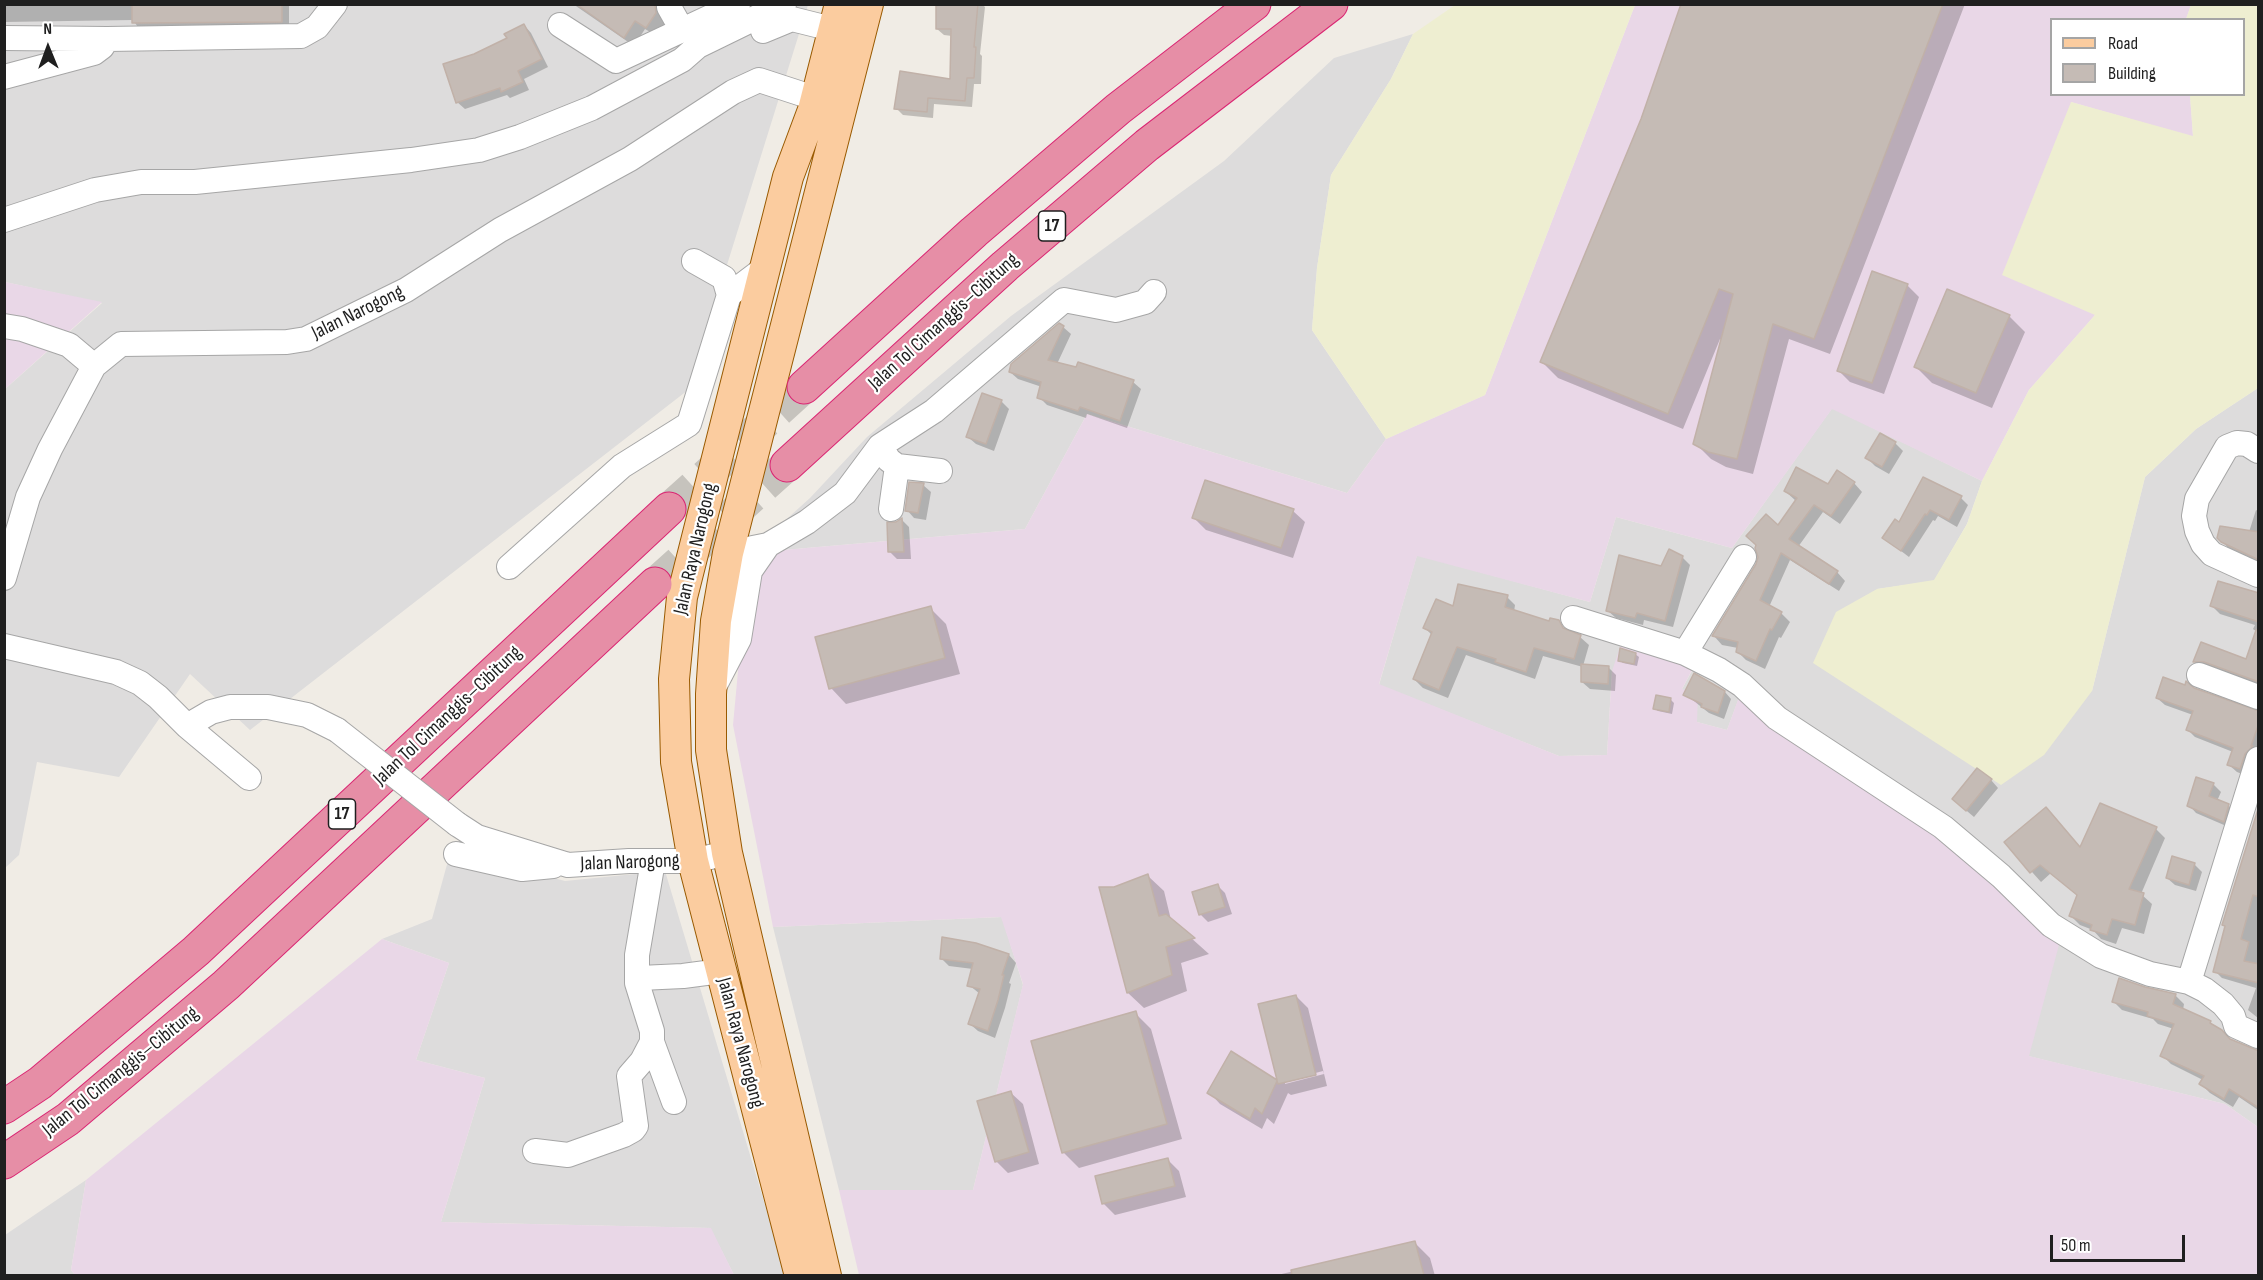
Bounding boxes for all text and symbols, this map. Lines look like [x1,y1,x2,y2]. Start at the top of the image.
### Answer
north arrow [18,18,78,78]
legend [2050,18,2245,96]
text: N [43,20,52,39]
text: Road [2108,33,2138,54]
text: Building [2108,63,2156,84]
road number: 17 [1038,211,1066,241]
street label: Jalan Tol Cimanggis–Cibitung [864,248,1024,396]
street label: Jalan Narogong [308,280,408,346]
street label: Jalan Raya Narogong [669,481,723,617]
street label: Jalan Tol Cimanggis–Cibitung [369,641,527,791]
road number: 17 [328,799,356,829]
street label: Jalan Narogong [580,849,680,877]
street label: Jalan Raya Narogong [711,975,769,1111]
street label: Jalan Tol Cimanggis–Cibitung [38,1002,204,1142]
scale bar [2053,1223,2188,1261]
text: 50 m [2061,1235,2091,1256]

